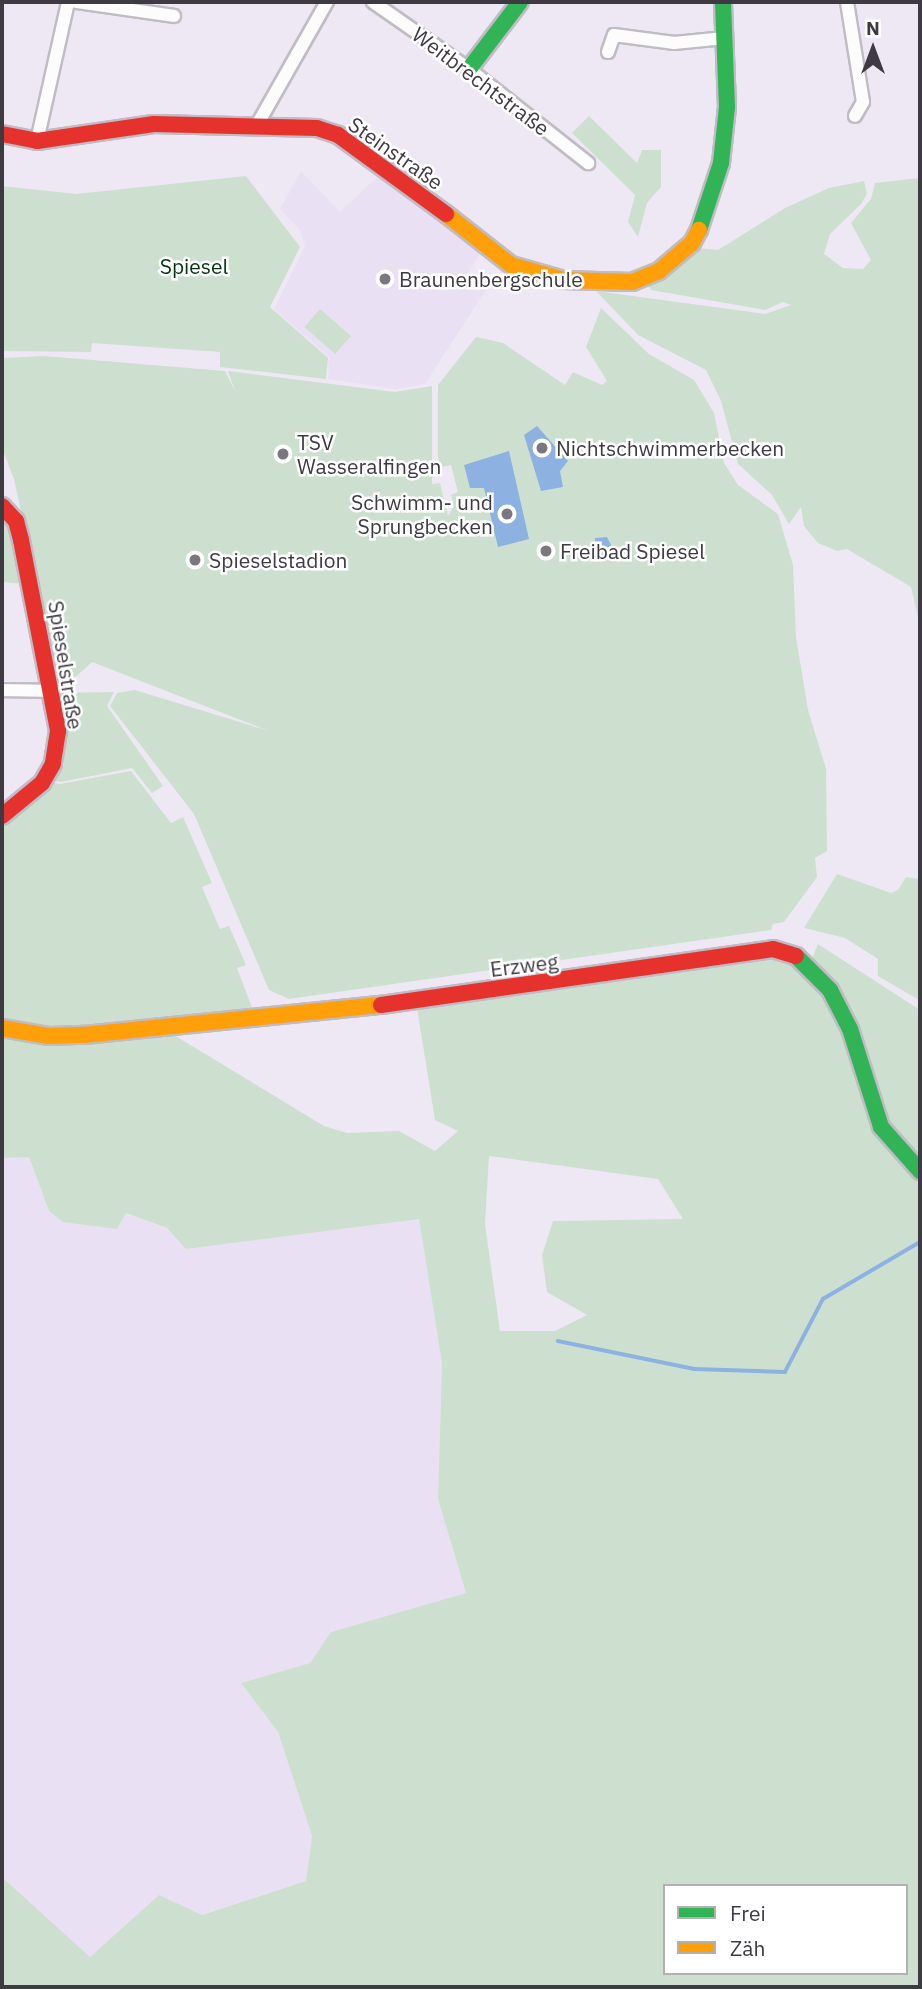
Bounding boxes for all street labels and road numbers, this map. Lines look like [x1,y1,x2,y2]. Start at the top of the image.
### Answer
street label: Weitbrechtstraße [408,21,554,141]
street label: Steinstraße [344,111,448,195]
street label: Spieselstraße [43,599,89,731]
street label: Erzweg [489,948,559,982]

